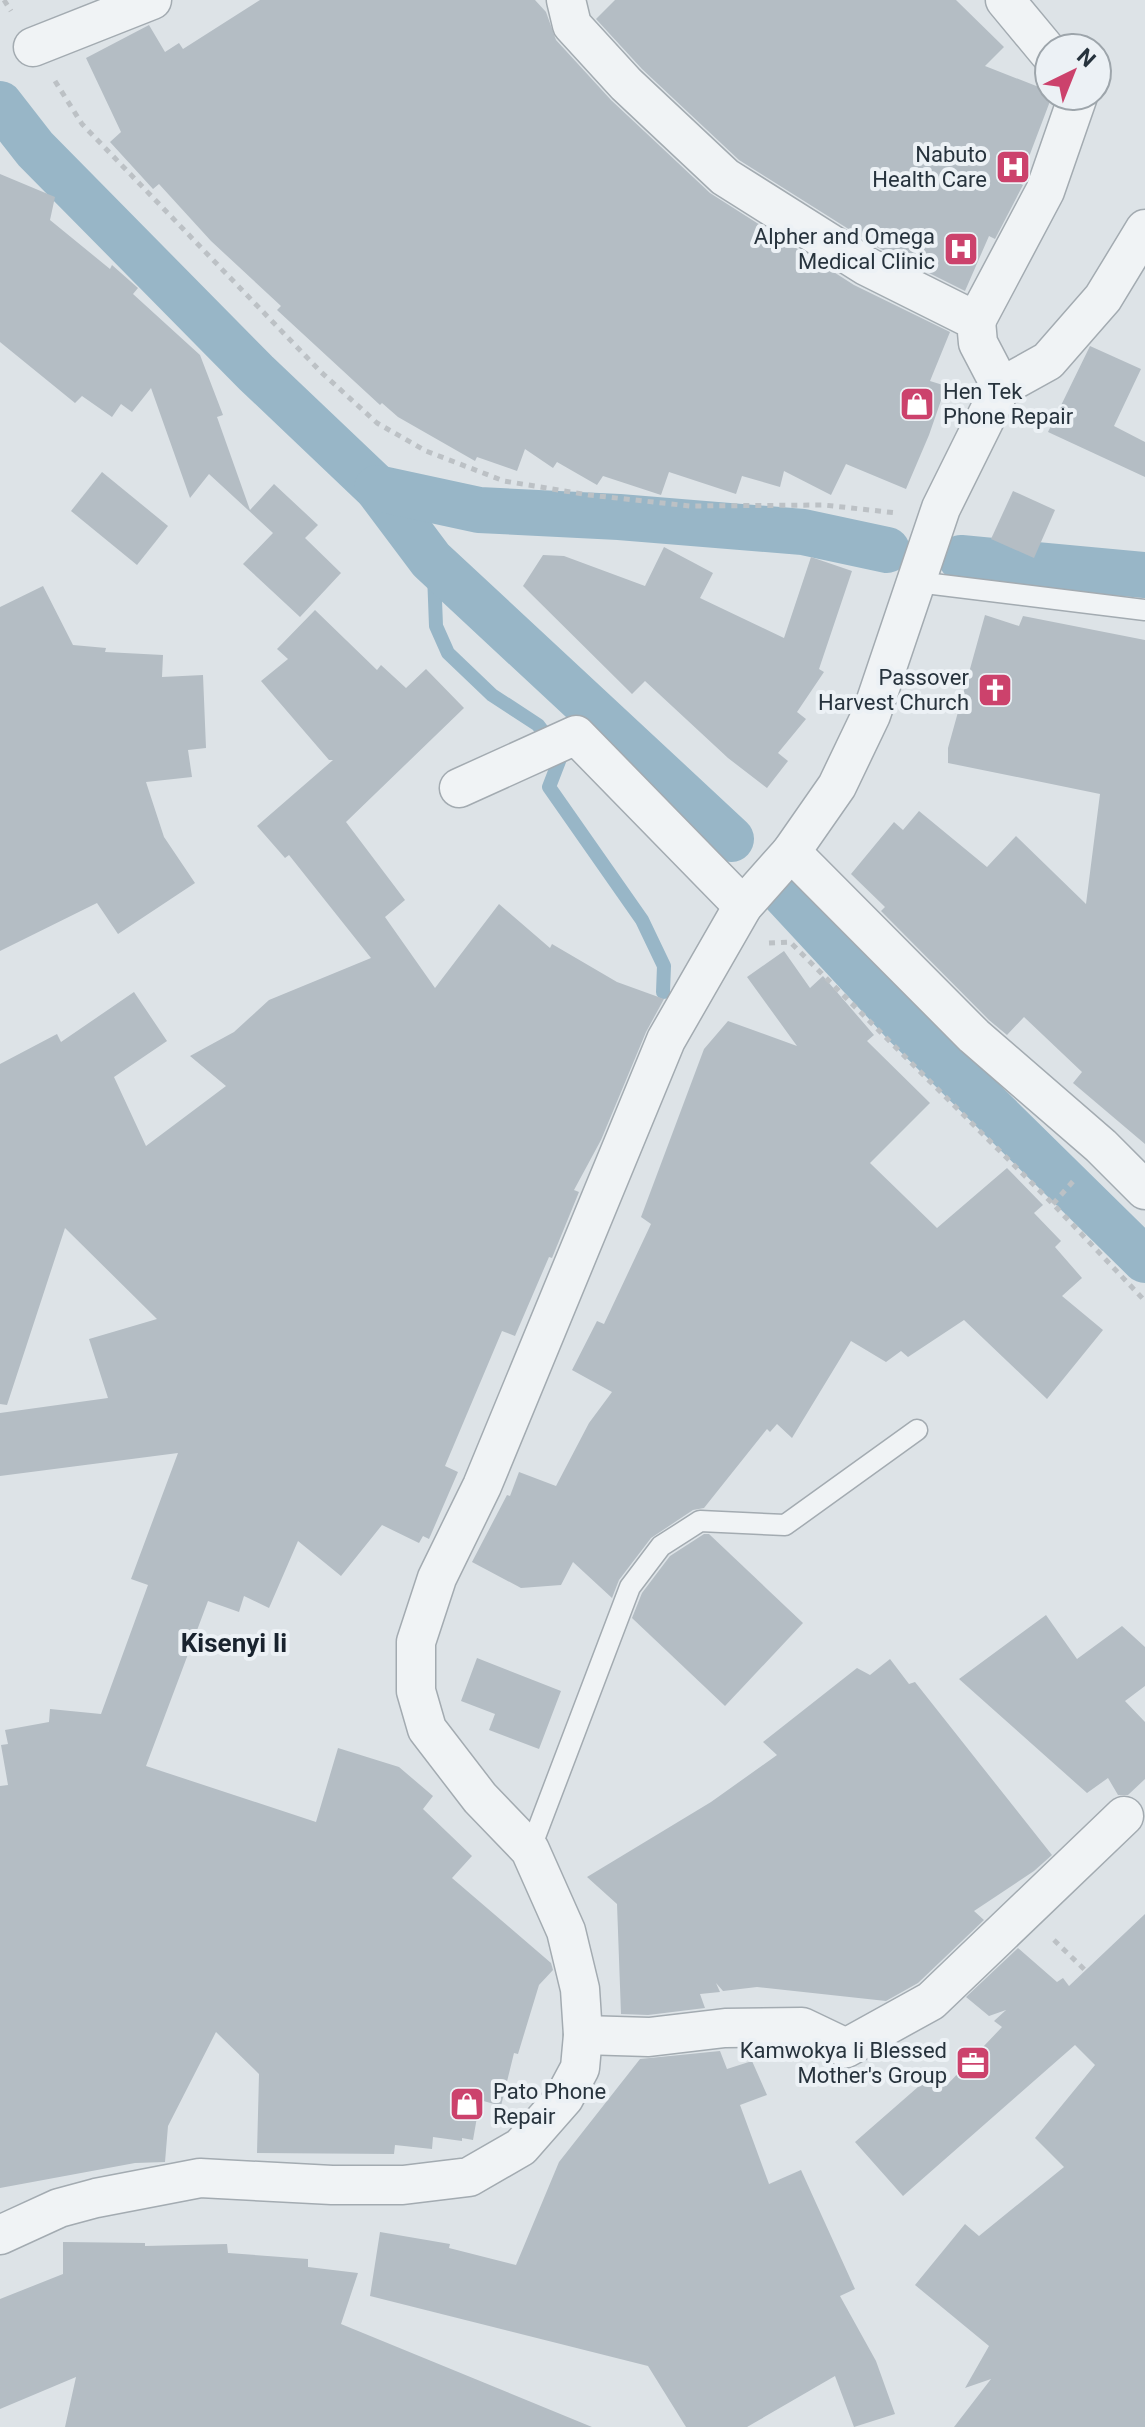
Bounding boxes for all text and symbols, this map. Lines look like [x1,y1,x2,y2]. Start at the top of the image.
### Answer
north arrow [1033,32,1113,112]
text: N [1072,43,1101,72]
place label: Nabuto Health Care [872,142,987,192]
hospital icon: Nabuto Health Care [994,148,1032,186]
place label: Alpher and Omega Medical Clinic [754,224,935,274]
hospital icon: Alpher and Omega Medical Clinic [942,230,980,268]
place label: Hen Tek Phone Repair [943,379,1074,429]
shop icon: Hen Tek Phone Repair [898,385,936,423]
place label: Passover Harvest Church [818,665,970,715]
church icon: Passover Harvest Church [976,671,1014,709]
district label: Kisenyi Ii [181,1628,287,1658]
place label: Kamwokya Ii Blessed Mother's Group [740,2038,947,2088]
office icon: Kamwokya Ii Blessed Mother's Group [954,2044,992,2082]
place label: Pato Phone Repair [493,2079,606,2129]
shop icon: Pato Phone Repair [448,2085,486,2123]

